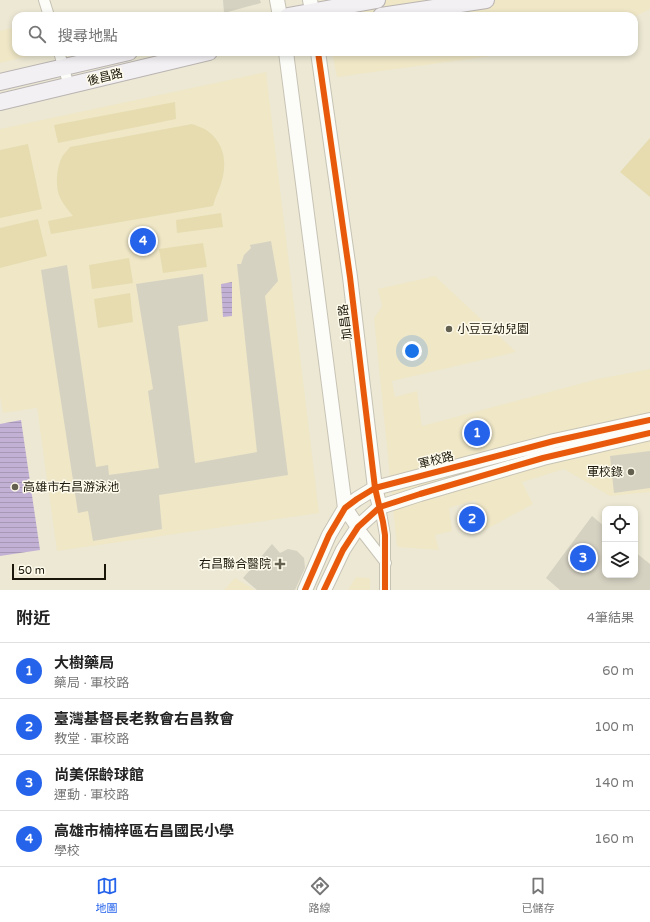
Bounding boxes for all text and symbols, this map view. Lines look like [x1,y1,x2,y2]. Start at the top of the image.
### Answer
search box [12,12,638,56]
icon: search [26,23,48,45]
text: 搜尋地點 [58,27,118,45]
street label: 後昌路 [86,66,124,88]
pin: 4 [130,226,156,256]
street label: 加昌路 [336,303,354,341]
place label: 小豆豆幼兒園 [457,322,529,336]
marker: 小豆豆幼兒園 [444,324,454,334]
your location [402,341,422,361]
pin: 1 [464,418,490,448]
street label: 軍校路 [417,449,455,471]
place label: 軍校錄 [587,465,623,479]
marker: 軍校錄 [626,467,636,477]
place label: 高雄市右昌游泳池 [23,480,119,494]
marker: 高雄市右昌游泳池 [10,482,20,492]
pin: 2 [459,504,485,534]
map controls [602,506,638,578]
button: locate [602,506,638,542]
button: layers [602,542,638,578]
pin: 3 [570,543,596,573]
place label: 右昌聯合醫院 [199,557,271,571]
marker: 右昌聯合醫院 [274,558,286,570]
scale bar [12,562,106,581]
text: 50 m [18,564,45,577]
text: 附近 [16,608,50,629]
text: 4筆結果 [587,610,634,626]
text: 大樹藥局 [54,654,114,672]
text: 1 [25,663,33,679]
text: 60 m [602,663,634,679]
text: 藥局 · 軍校路 [54,675,129,691]
text: 臺灣基督長老教會右昌教會 [54,710,234,728]
text: 2 [25,719,33,735]
text: 100 m [594,719,634,735]
text: 教堂 · 軍校路 [54,731,129,747]
text: 尚美保齡球館 [54,766,144,784]
text: 3 [25,775,33,791]
text: 140 m [594,775,634,791]
text: 運動 · 軍校路 [54,787,129,803]
text: 高雄市楠梓區右昌國民小學 [54,822,234,840]
text: 4 [25,831,33,847]
text: 160 m [594,831,634,847]
text: 學校 [54,843,80,859]
tab: 地圖 [96,875,118,915]
tab: 路線 [309,875,331,915]
tab: 已儲存 [522,875,555,915]

